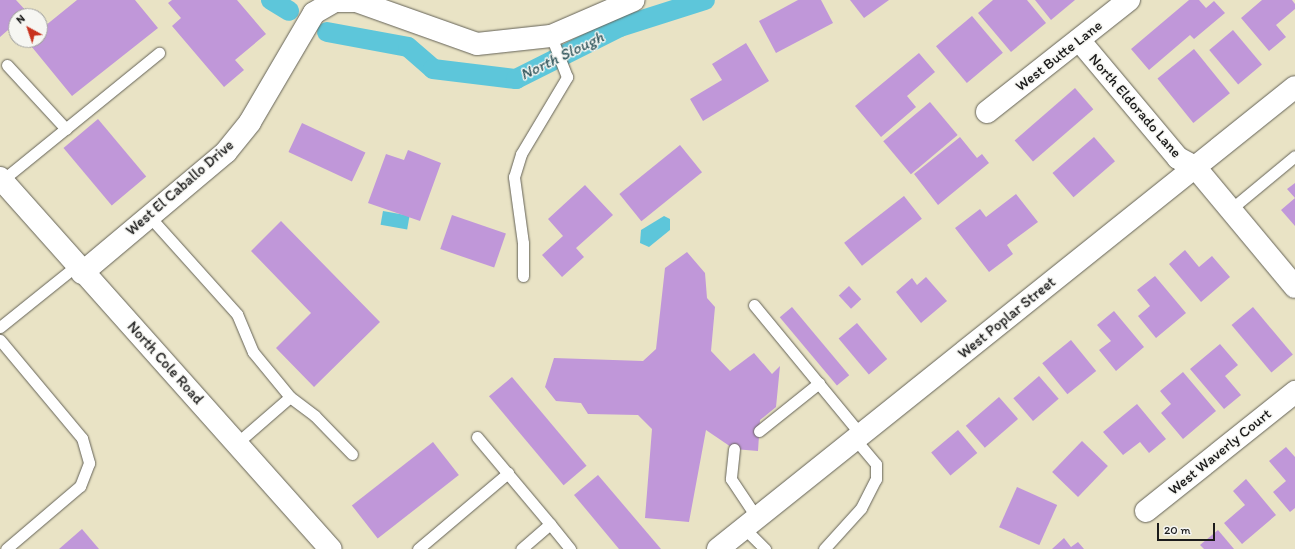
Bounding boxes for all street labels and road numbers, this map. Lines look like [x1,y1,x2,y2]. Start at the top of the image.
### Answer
street label: West Butte Lane [1012,16,1106,96]
street label: North Eldorado Lane [1085,50,1185,162]
street label: West El Caballo Drive [122,136,238,240]
street label: West Poplar Street [955,273,1059,363]
street label: North Cole Road [123,318,207,408]
street label: West Waverly Court [1165,405,1275,499]

